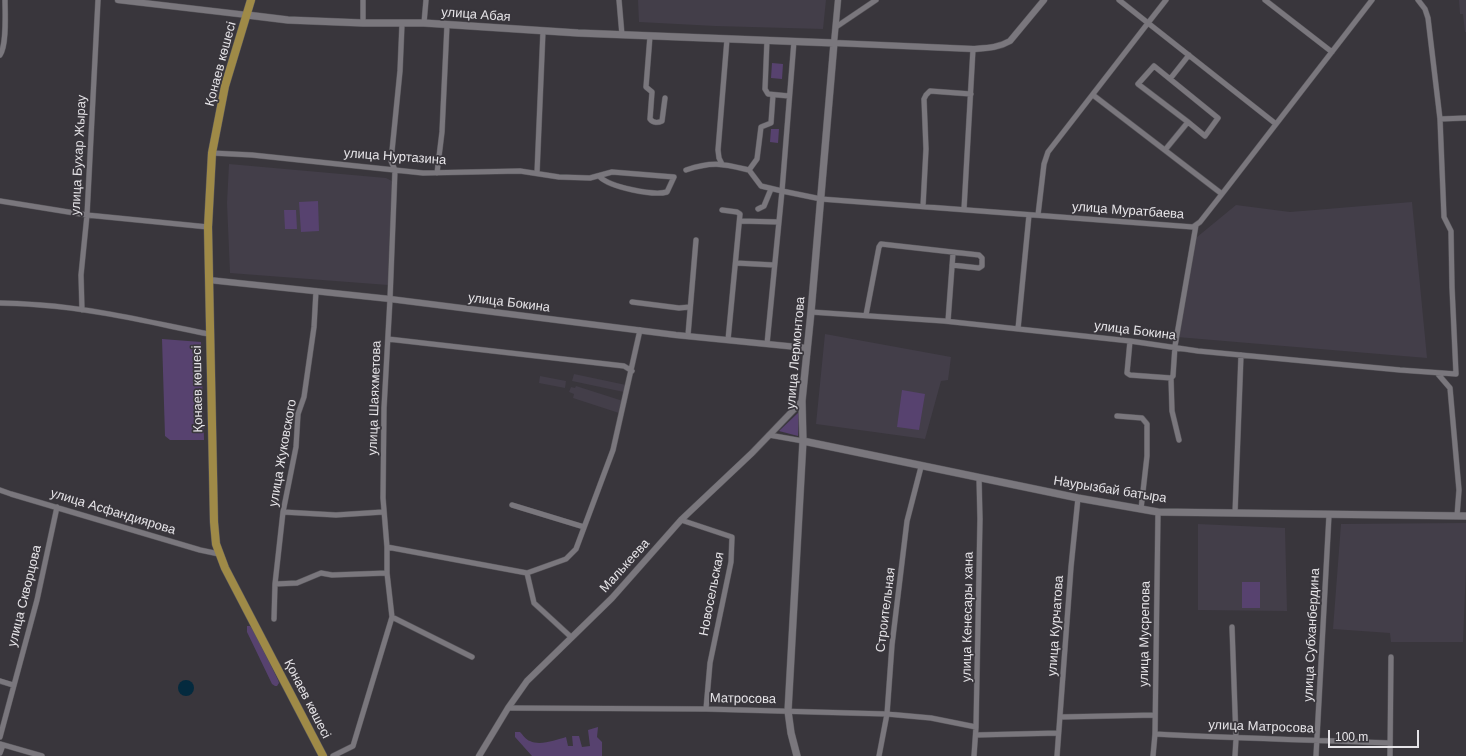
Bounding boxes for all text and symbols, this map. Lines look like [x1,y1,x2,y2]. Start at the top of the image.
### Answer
street label: улица Абая [441,5,511,25]
street label: Қонаев көшесі [202,20,240,108]
street label: улица Бухар Жырау [68,94,90,216]
street label: улица Нуртазина [343,146,447,168]
street label: улица Муратбаева [1071,199,1185,223]
street label: улица Бокина [467,290,551,316]
street label: улица Лермонтова [783,296,809,410]
street label: улица Бокина [1093,318,1177,344]
street label: улица Шаяхметова [365,340,385,456]
street label: Қонаев көшесі [189,345,207,433]
street label: улица Жуковского [266,398,300,508]
street label: Наурызбай батыра [1052,473,1168,507]
street label: улица Асфандиярова [49,486,177,538]
street label: Малькеева [597,536,653,596]
street label: улица Скворцова [5,544,45,648]
street label: Новосельская [696,551,728,637]
street label: улица Кенесары хана [959,552,977,682]
street label: Строительная [873,567,899,653]
street label: улица Субханбердина [1301,568,1323,702]
street label: улица Курчатова [1045,575,1067,677]
street label: улица Мусрепова [1136,581,1154,687]
street label: Қонаев көшесі [280,657,334,741]
street label: Матросова [710,691,776,707]
street label: улица Матросова [1208,717,1314,737]
scale bar [1330,722,1421,748]
text: 100 m [1335,730,1368,744]

